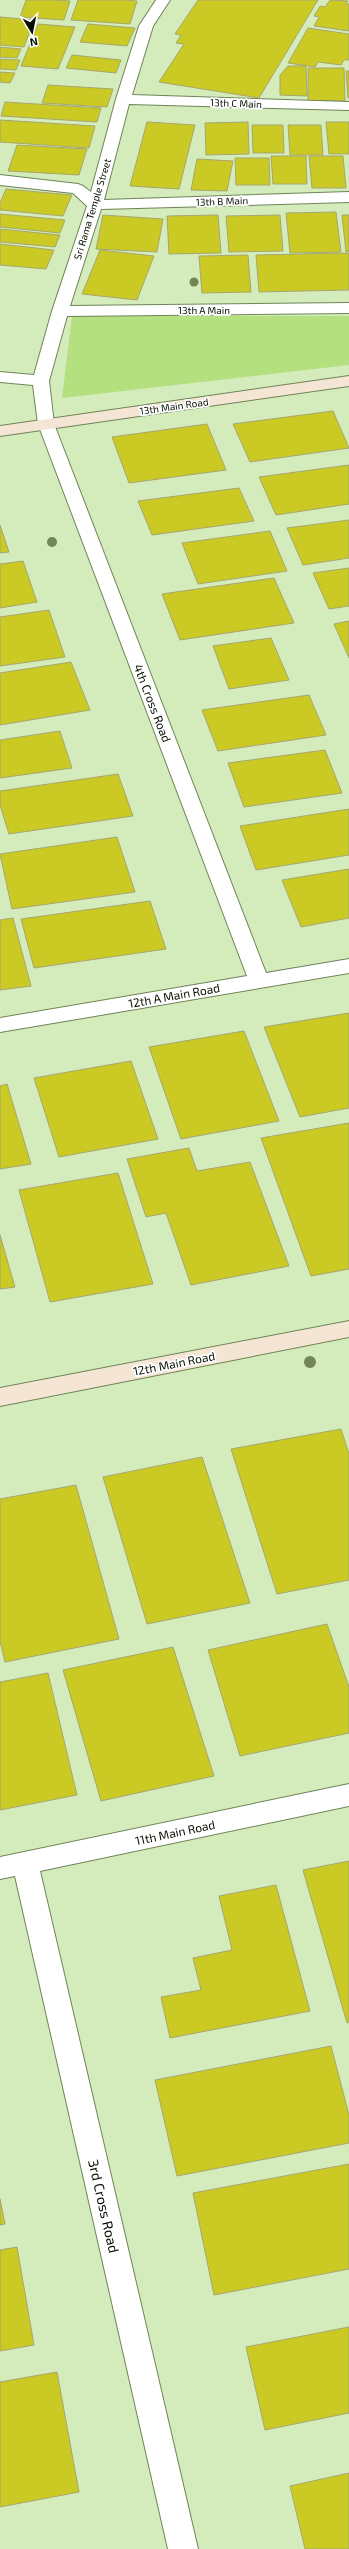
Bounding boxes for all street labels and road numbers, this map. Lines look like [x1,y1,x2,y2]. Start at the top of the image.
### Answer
street label: 13th C Main [210,96,262,110]
street label: Sri Rama Temple Street [71,157,113,261]
street label: 13th B Main [196,194,249,208]
street label: 13th A Main [178,304,230,316]
street label: 13th Main Road [139,395,209,417]
street label: 4th Cross Road [132,662,174,744]
street label: 12th A Main Road [127,980,221,1010]
street label: 12th Main Road [132,1348,216,1378]
street label: 11th Main Road [134,1817,216,1847]
street label: 3rd Cross Road [85,2158,123,2254]

